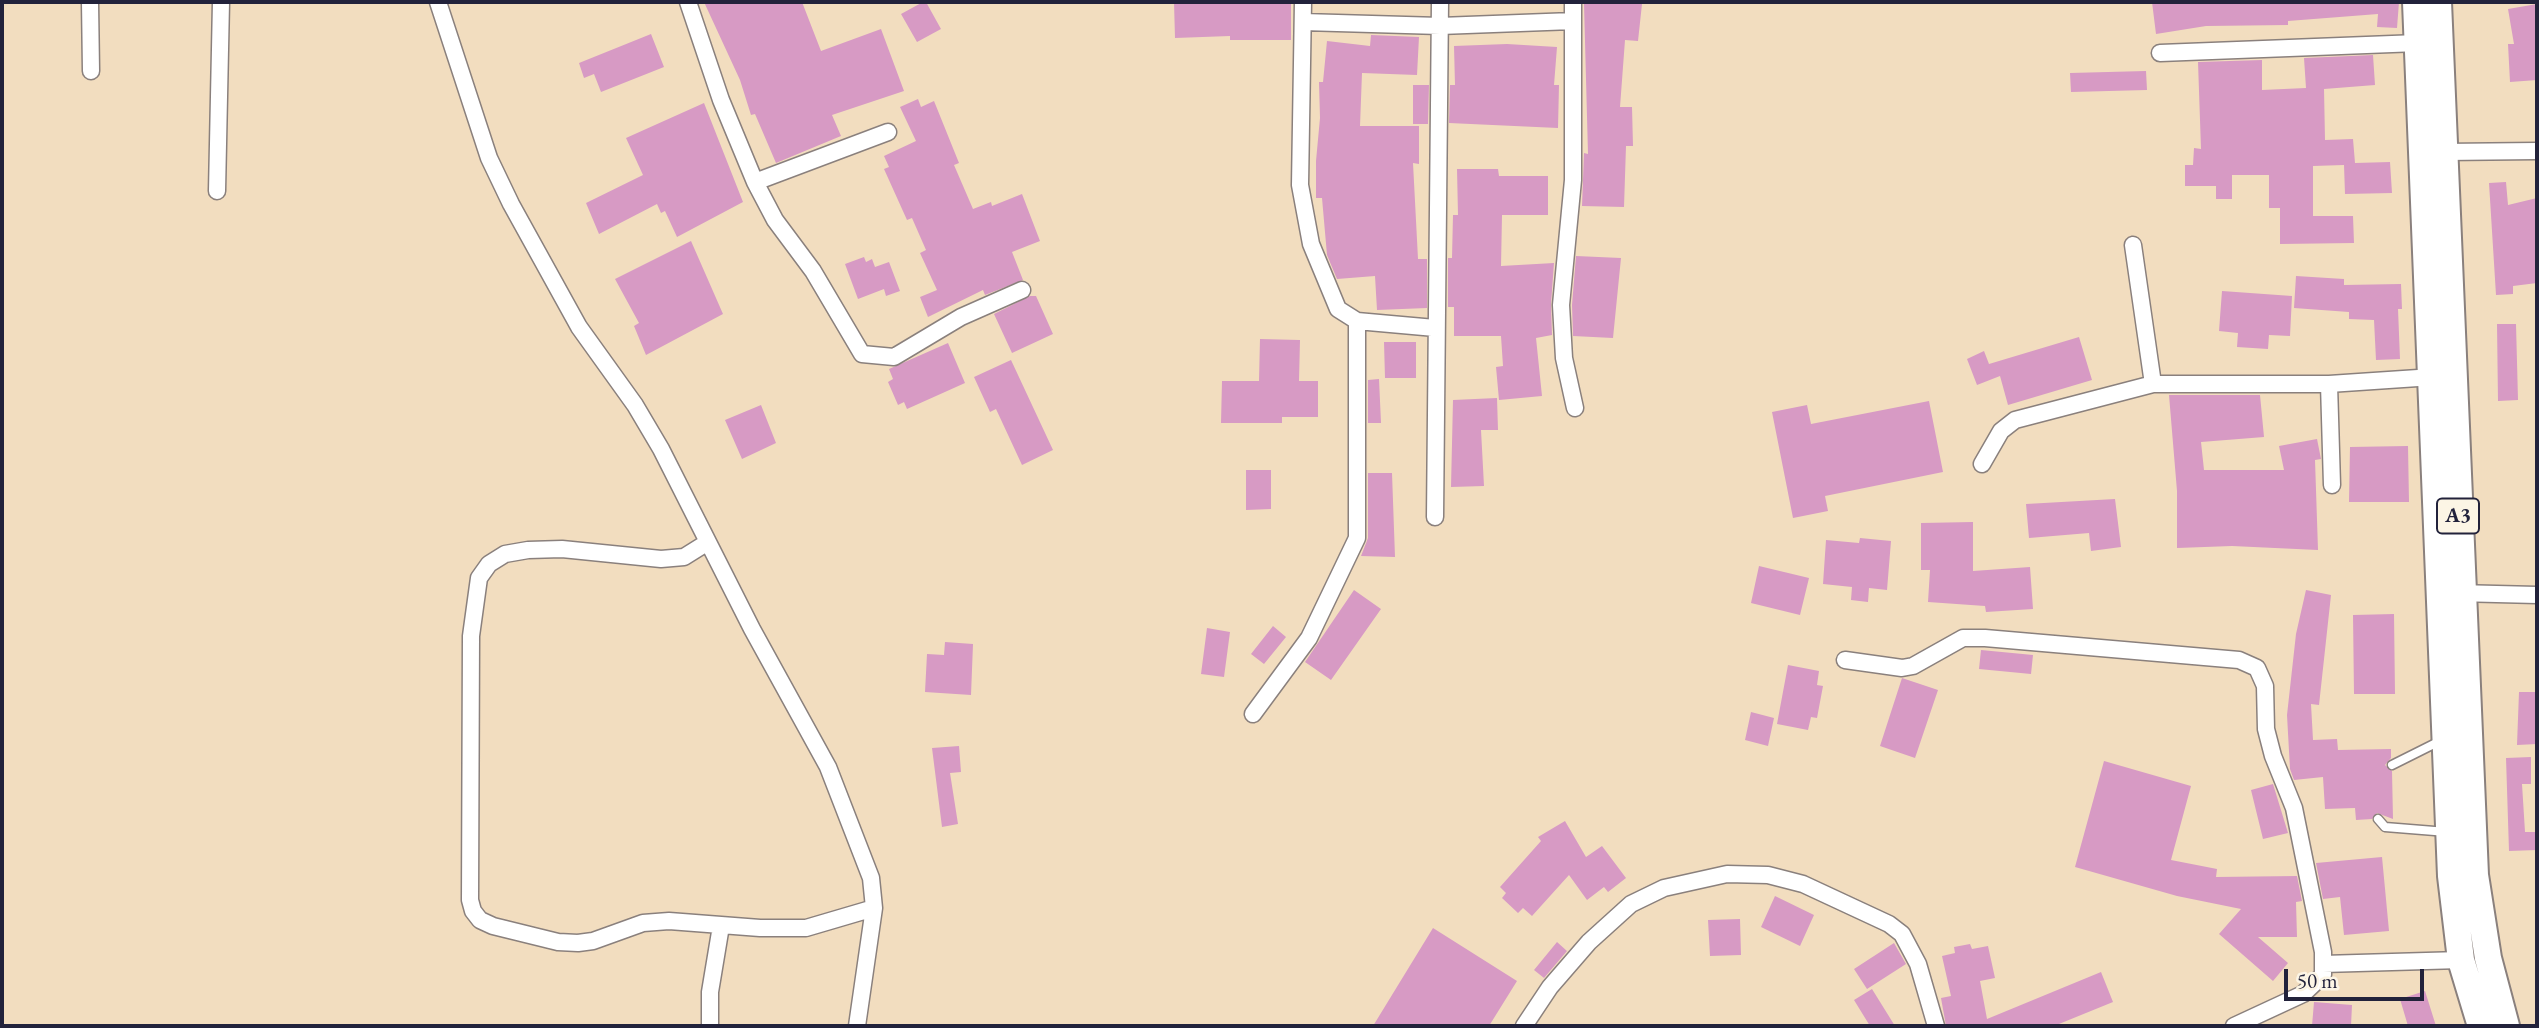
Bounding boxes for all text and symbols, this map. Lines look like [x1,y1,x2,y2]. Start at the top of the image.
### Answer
road number: A3 [2437,498,2479,534]
scale bar [2287,954,2427,998]
text: 50 m [2297,967,2338,994]

